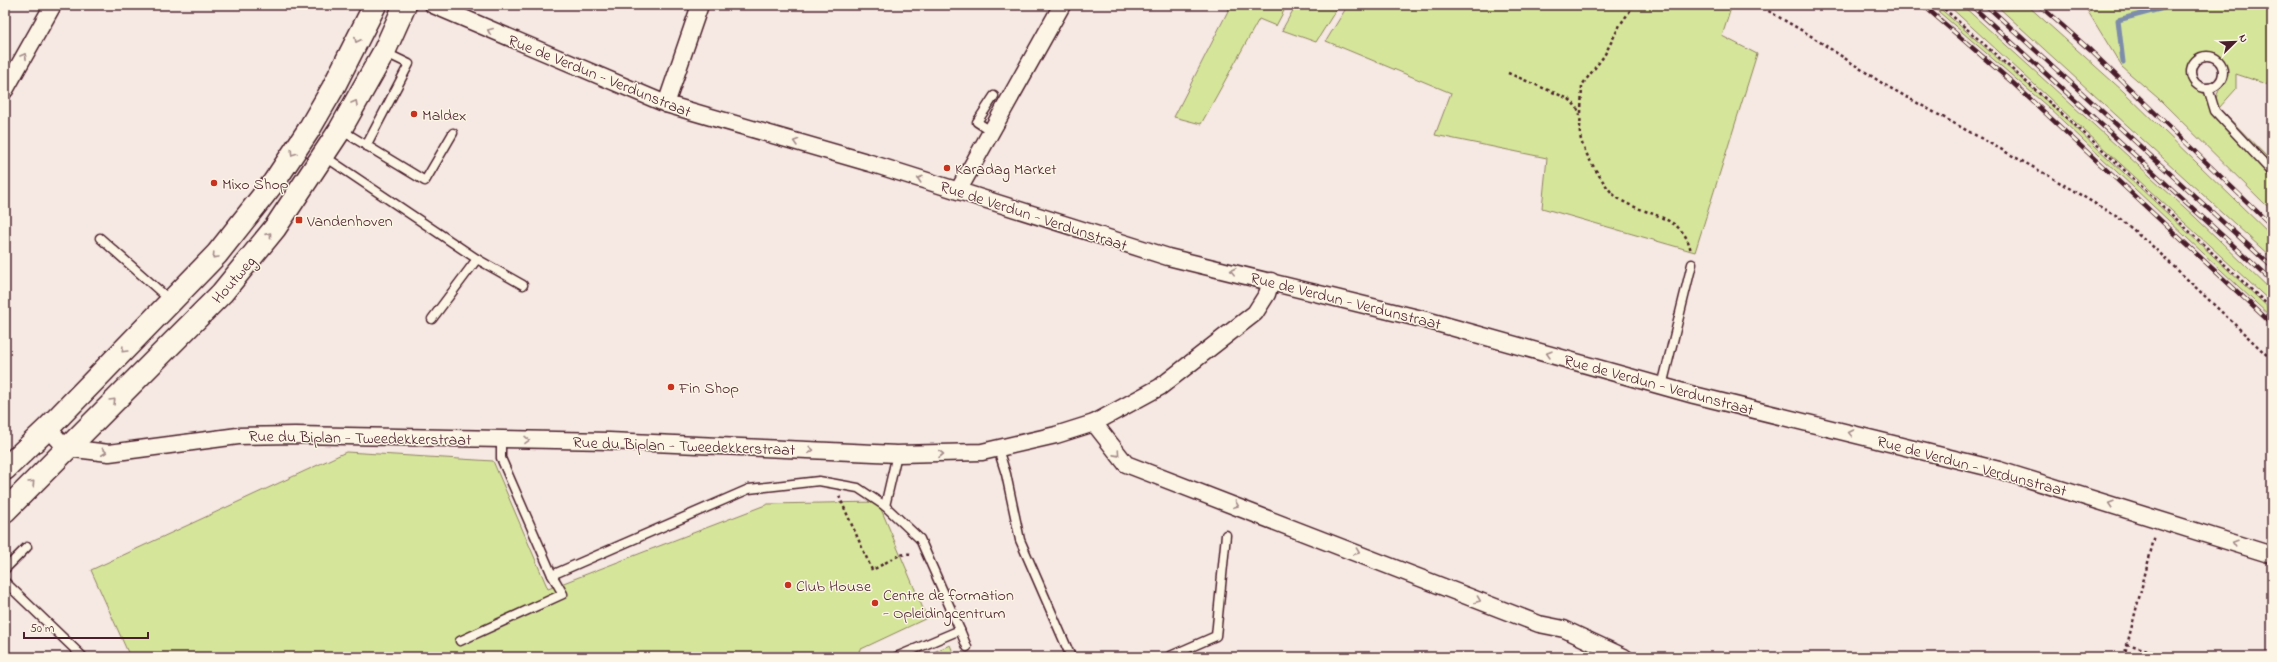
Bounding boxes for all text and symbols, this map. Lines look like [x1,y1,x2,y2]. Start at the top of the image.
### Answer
north arrow [2215,22,2255,62]
one-way arrow [487,27,494,35]
street label: Rue de Verdun - Verdunstraat [504,29,695,125]
text: N [2234,32,2252,45]
one-way arrow [354,36,362,43]
one-way arrow [19,53,27,60]
one-way arrow [351,100,358,107]
place label: Maldex [422,104,466,128]
marker: Maldex [409,109,419,119]
one-way arrow [793,138,800,147]
one-way arrow [290,149,298,156]
place label: Karadag Market [955,158,1057,182]
marker: Karadag Market [942,163,952,173]
place label: Mixo Shop [222,173,289,197]
one-way arrow [917,175,924,184]
street label: Rue de Verdun - Verdunstraat [937,175,1131,259]
marker: Mixo Shop [209,178,219,188]
place label: Vandenhoven [306,210,393,234]
marker: Vandenhoven [294,215,304,225]
one-way arrow [265,233,272,240]
street label: Houtweg [207,251,262,310]
one-way arrow [212,251,219,259]
street label: Rue de Verdun - Verdunstraat [1248,267,1444,337]
one-way arrow [1230,268,1236,276]
one-way arrow [121,345,129,353]
street label: Rue de Verdun - Verdunstraat [1561,349,1757,423]
one-way arrow [1546,350,1553,359]
place label: Fin Shop [678,377,739,401]
marker: Fin Shop [666,382,676,392]
one-way arrow [108,398,116,406]
street label: Rue du Biplan - Tweedekkerstraat [248,425,472,453]
one-way arrow [1847,429,1854,438]
street label: Rue de Verdun - Verdunstraat [1874,430,2070,504]
street label: Rue du Biplan - Tweedekkerstraat [572,431,796,463]
one-way arrow [524,435,530,444]
one-way arrow [808,446,814,455]
one-way arrow [101,447,107,456]
one-way arrow [1113,449,1120,457]
one-way arrow [938,450,944,458]
one-way arrow [27,480,35,488]
one-way arrow [2108,500,2115,509]
one-way arrow [1232,501,1239,509]
one-way arrow [2232,539,2239,548]
one-way arrow [1353,548,1360,556]
place label: Club House [796,575,872,599]
marker: Club House [783,580,793,590]
place label: Centre de formation - Opleidingcentrum [883,584,1014,626]
one-way arrow [1474,595,1481,603]
marker: Centre de formation - Opleidingcentrum [870,598,880,608]
scale bar [24,614,148,640]
text: 50 m [30,620,54,638]

